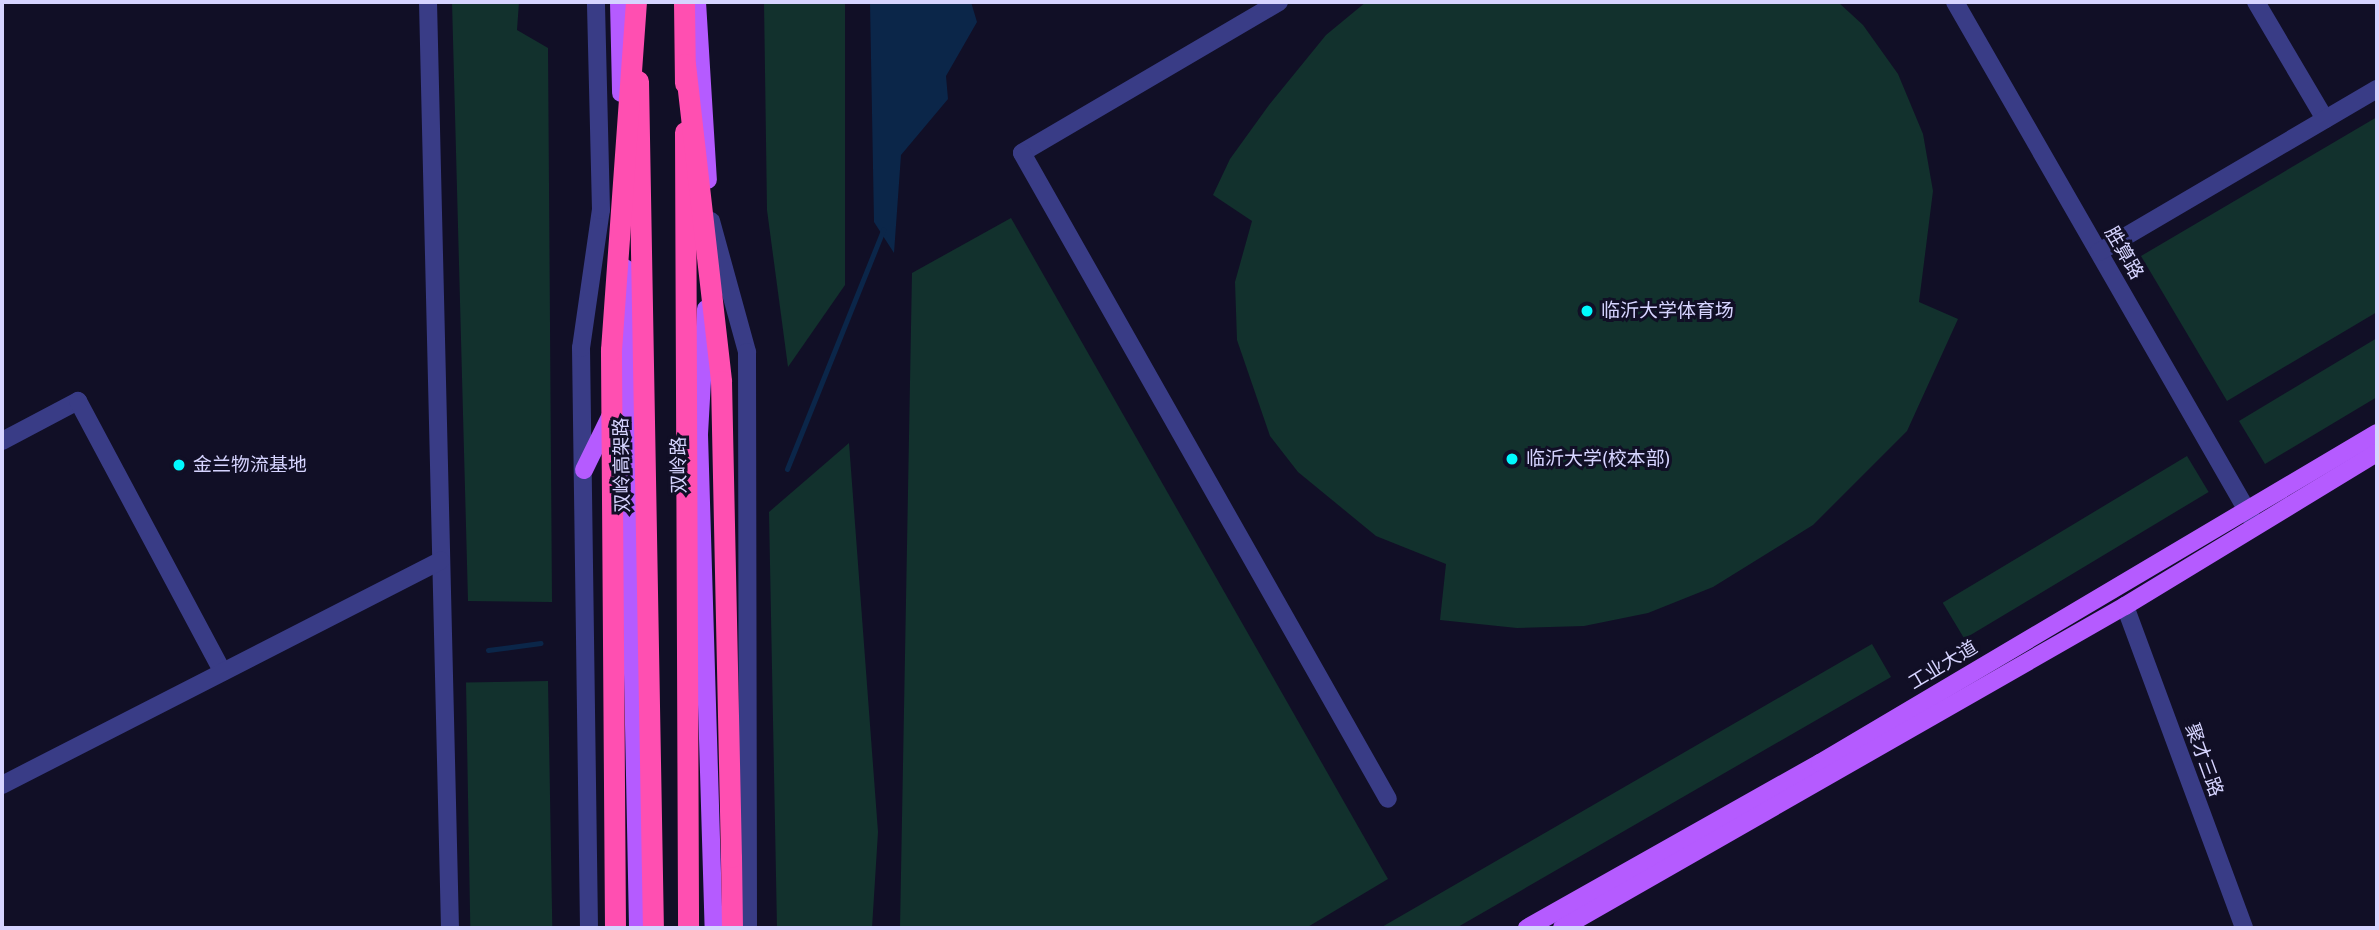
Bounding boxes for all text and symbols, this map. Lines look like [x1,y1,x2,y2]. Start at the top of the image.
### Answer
street label: 胜算路 [2100,223,2148,283]
place label: 临沂大学体育场 [1601,300,1734,322]
marker: 临沂大学体育场 [1579,303,1595,319]
street label: 双岭高架路 [610,417,634,513]
street label: 双岭路 [667,436,691,494]
place label: 临沂大学(校本部) [1526,448,1671,470]
marker: 临沂大学(校本部) [1504,451,1520,467]
place label: 金兰物流基地 [193,454,307,476]
marker: 金兰物流基地 [171,457,187,473]
street label: 工业大道 [1905,636,1981,694]
street label: 聚才三路 [2180,720,2228,800]

